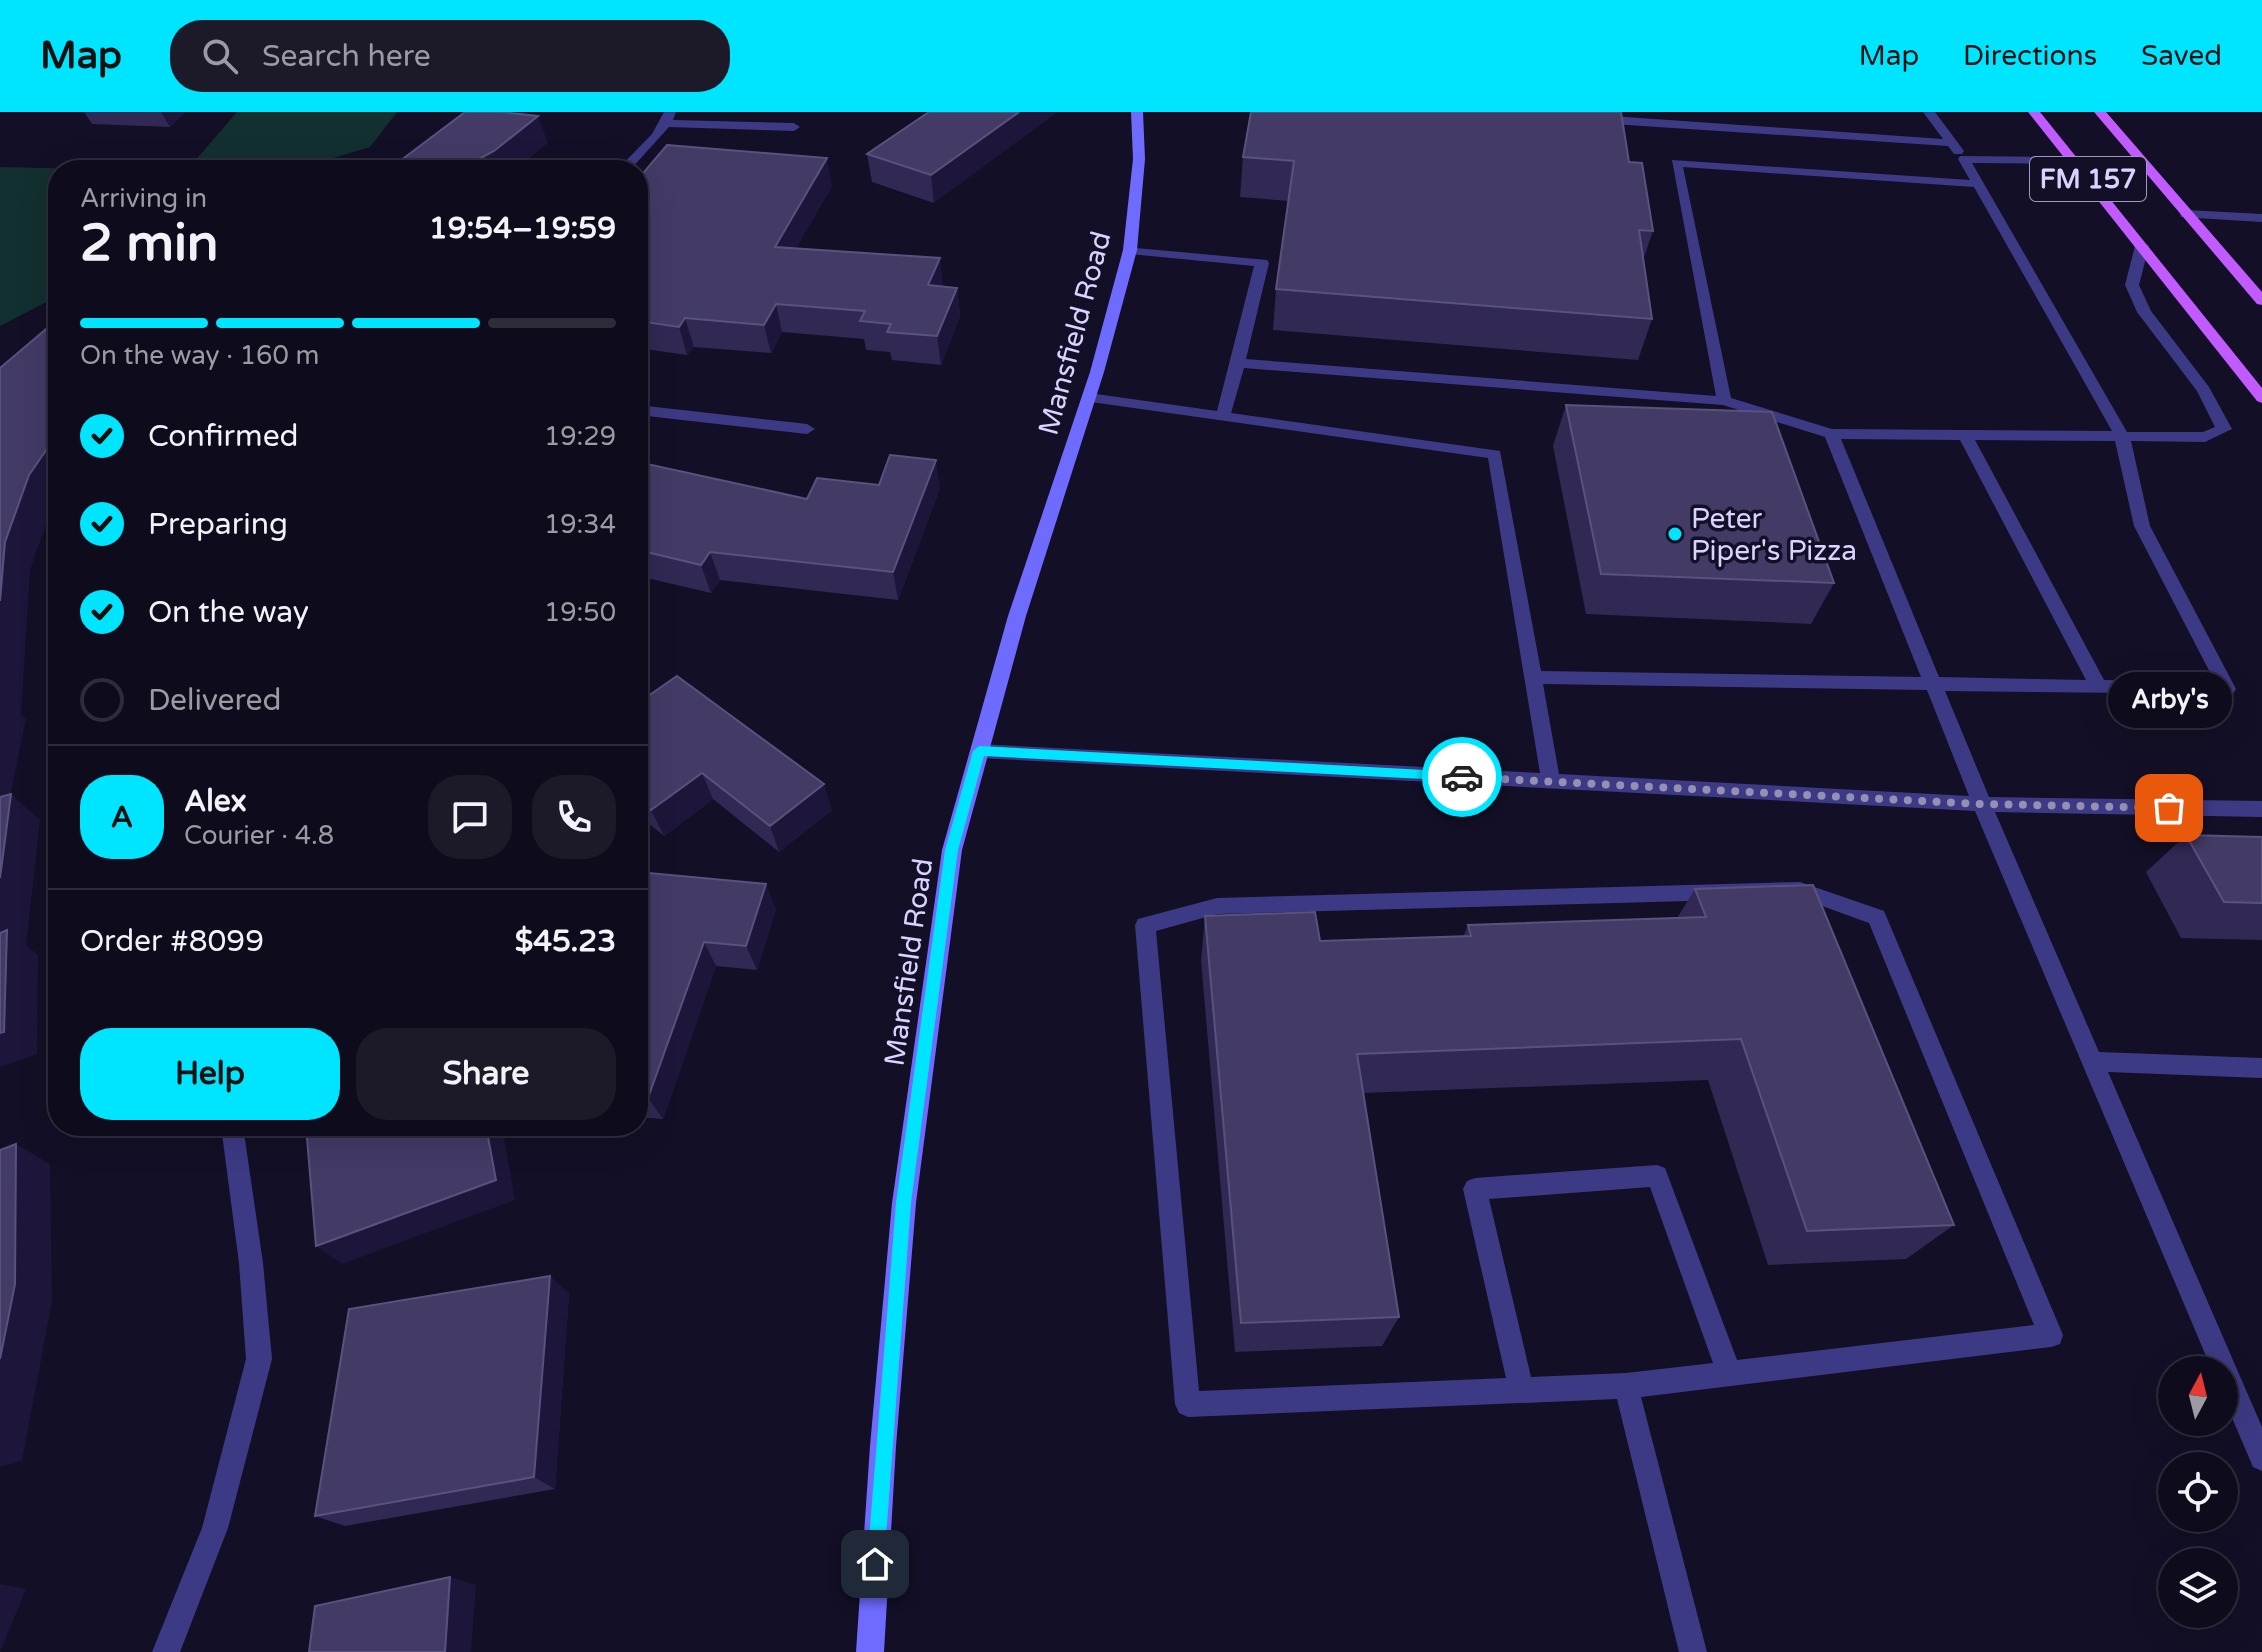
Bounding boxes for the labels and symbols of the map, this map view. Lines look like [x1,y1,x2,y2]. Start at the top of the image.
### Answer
road number: FM 157 [2030,157,2146,201]
street label: Mansfield Road [1031,228,1118,439]
place label: Peter Piper's Pizza [1691,502,1857,568]
marker: Peter Piper's Pizza [1666,525,1684,543]
callout: Arby's [2107,672,2231,728]
courier [1422,737,1502,817]
pin [2135,774,2203,842]
street label: Mansfield Road [878,856,940,1068]
north arrow [2158,1356,2238,1436]
pin [841,1530,909,1598]

